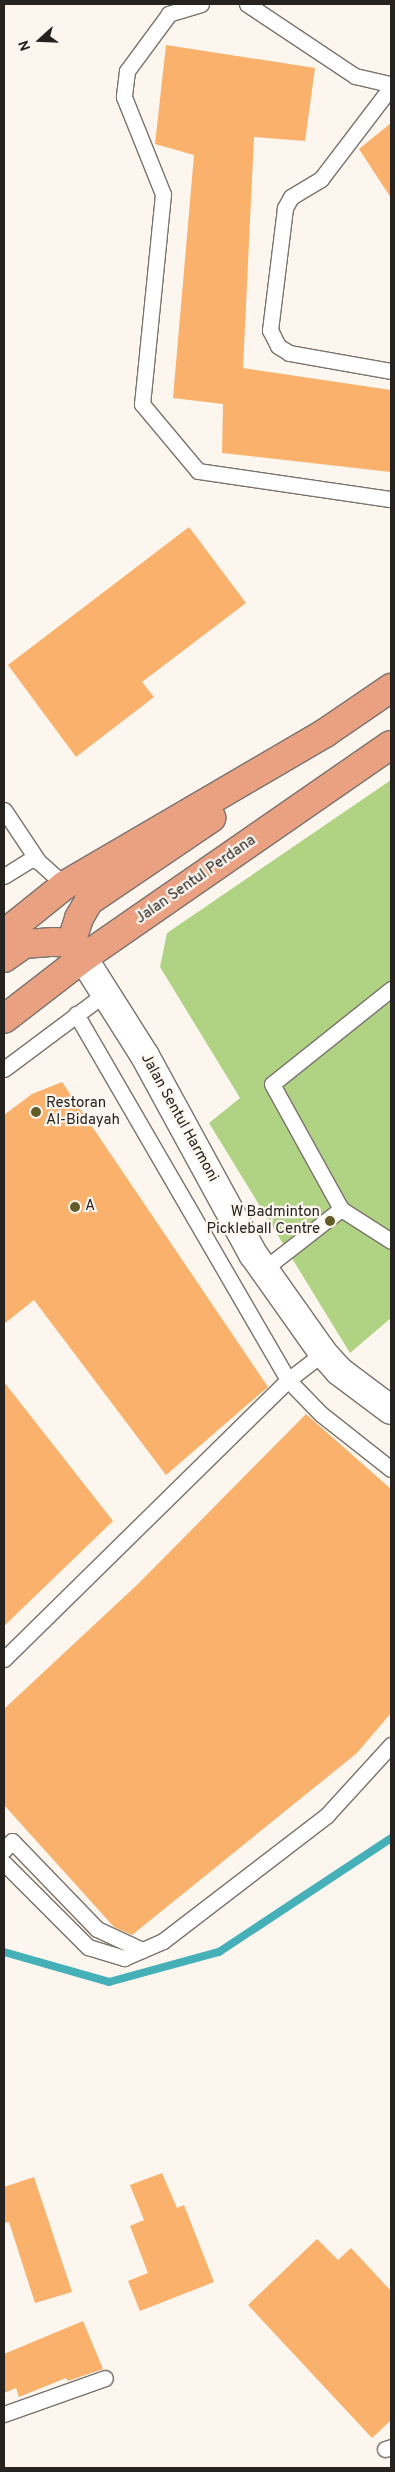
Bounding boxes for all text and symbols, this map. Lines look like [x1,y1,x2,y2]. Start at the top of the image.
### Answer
north arrow [15,15,65,65]
text: N [16,38,35,53]
street label: Jalan Sentul Perdana [132,832,260,928]
street label: Jalan Sentul Harmoni [136,1051,222,1185]
place label: Restoran Al-Bidayah [46,1094,120,1129]
marker: Restoran Al-Bidayah [30,1106,42,1118]
place label: A [85,1198,95,1216]
marker: A [69,1201,81,1213]
place label: W Badminton Pickleball Centre [207,1203,320,1238]
marker: W Badminton Pickleball Centre [324,1215,336,1227]

